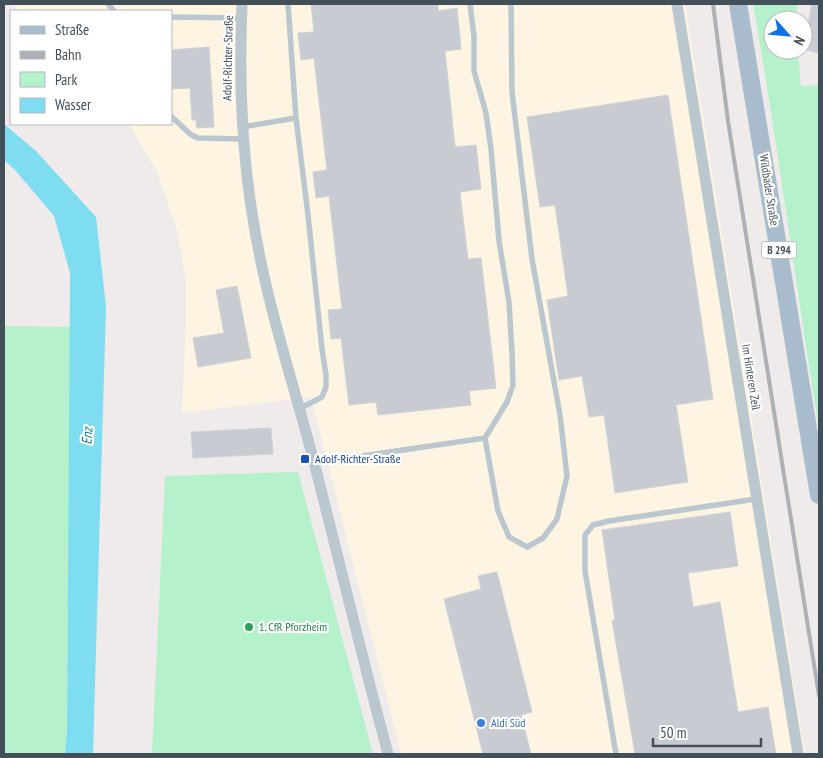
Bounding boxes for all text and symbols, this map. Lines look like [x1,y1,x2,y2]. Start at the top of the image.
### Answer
legend [10,10,172,125]
north arrow [763,10,813,60]
street label: Adolf-Richter-Straße [219,15,236,101]
text: Straße [55,20,89,39]
text: N [790,33,809,48]
text: Bahn [55,45,81,64]
text: Park [55,70,77,89]
text: Wasser [55,95,92,114]
street label: Wildbader Straße [756,153,783,227]
road number: B 294 [762,242,796,258]
street label: Im Hinteren Zeil [739,343,764,411]
water label: Enz [78,425,97,445]
place label: Adolf-Richter-Straße [315,451,401,466]
marker: Adolf-Richter-Straße [299,453,311,465]
place label: 1. CfR Pforzheim [259,619,327,634]
marker: 1. CfR Pforzheim [243,621,255,633]
place label: Aldi Süd [491,715,525,730]
scale bar [653,716,760,748]
marker: Aldi Süd [475,717,487,729]
text: 50 m [660,723,686,742]

